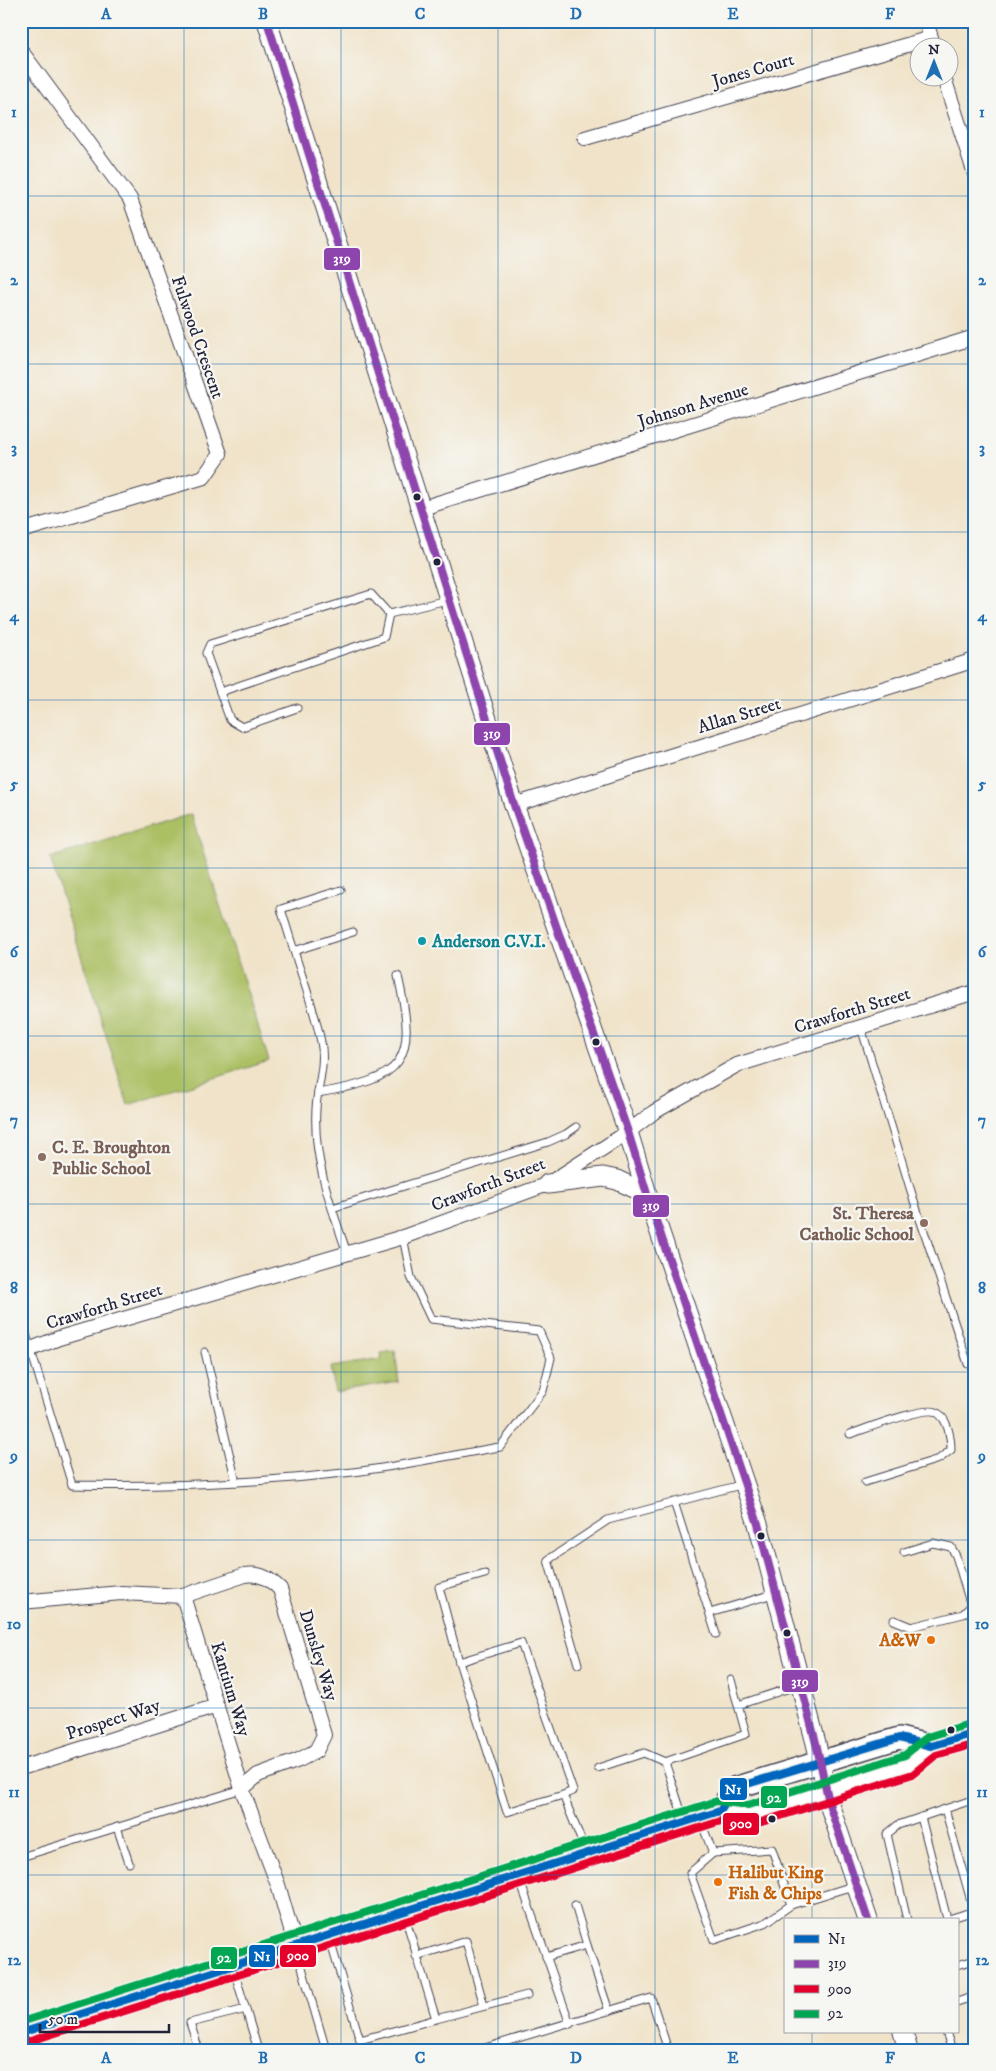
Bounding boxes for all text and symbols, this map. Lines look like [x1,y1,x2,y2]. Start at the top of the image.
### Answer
text: A [100,4,112,24]
text: B [258,4,268,24]
text: C [415,4,425,24]
text: D [570,4,582,24]
text: E [727,4,739,24]
text: F [885,4,895,24]
north arrow [908,38,958,88]
text: N [928,41,940,59]
street label: Jones Court [708,49,797,94]
text: 1 [11,102,17,122]
text: 1 [979,102,985,122]
line badge: 319 [323,247,361,271]
text: 319 [333,250,351,268]
text: 2 [10,270,19,290]
text: 2 [978,270,987,290]
street label: Fulwood Crescent [166,273,228,402]
street label: Johnson Avenue [634,379,751,434]
text: 3 [11,438,17,458]
text: 3 [979,438,985,458]
unlabelled marker [412,492,422,502]
unlabelled marker [432,557,442,567]
text: 4 [8,606,19,626]
text: 4 [976,606,987,626]
street label: Allan Street [695,693,784,739]
line badge: 319 [473,722,511,746]
text: 319 [483,725,501,743]
text: 5 [9,774,18,794]
text: 5 [977,774,986,794]
place label: Anderson C.V.I. [431,931,546,953]
marker: Anderson C.V.I. [416,935,428,947]
text: 6 [10,942,20,962]
text: 6 [978,942,988,962]
street label: Crawforth Street [792,983,913,1039]
unlabelled marker [591,1037,601,1047]
text: 7 [10,1110,18,1130]
text: 7 [978,1110,986,1130]
place label: C. E. Broughton Public School [52,1137,171,1180]
marker: C. E. Broughton Public School [36,1151,48,1163]
street label: Crawforth Street [428,1153,549,1217]
line badge: 319 [632,1194,670,1218]
text: 319 [642,1197,660,1215]
place label: St. Theresa Catholic School [799,1203,915,1246]
marker: St. Theresa Catholic School [918,1217,930,1229]
text: 8 [10,1278,18,1298]
text: 8 [978,1278,986,1298]
street label: Crawforth Street [44,1279,165,1335]
text: 9 [9,1446,18,1466]
text: 9 [977,1446,986,1466]
unlabelled marker [756,1531,766,1541]
street label: Dunsley Way [294,1607,342,1704]
text: 10 [7,1614,22,1634]
text: 10 [975,1614,990,1634]
unlabelled marker [782,1628,792,1638]
place label: A&W [878,1630,922,1652]
marker: A&W [925,1634,937,1646]
street label: Kantium Way [205,1639,255,1740]
line badge: 319 [781,1669,819,1693]
text: 319 [791,1673,809,1691]
street label: Prospect Way [64,1694,163,1745]
unlabelled marker [946,1725,956,1735]
line badge: N1 [719,1777,748,1801]
text: N1 [725,1781,741,1799]
text: 11 [8,1782,20,1802]
text: 11 [976,1782,988,1802]
line badge: 92 [760,1785,788,1809]
text: 92 [766,1789,782,1807]
line badge: 900 [722,1812,760,1836]
unlabelled marker [767,1814,777,1824]
text: 900 [729,1815,752,1833]
place label: Halibut King Fish & Chips [728,1862,824,1905]
marker: Halibut King Fish & Chips [712,1876,724,1888]
legend [784,1918,958,2034]
text: N1 [828,1930,846,1949]
line badge: N1 [248,1944,276,1968]
line badge: 900 [279,1944,317,1968]
line badge: 92 [210,1946,238,1970]
text: 900 [286,1947,309,1965]
text: N1 [254,1948,270,1966]
text: 92 [216,1949,232,1967]
text: 12 [7,1950,22,1970]
text: 12 [975,1950,990,1970]
text: 319 [828,1954,847,1973]
text: 900 [827,1980,852,1999]
scale bar [40,2001,169,2033]
text: 92 [827,2004,843,2023]
text: 50 m [48,2010,78,2029]
text: A [100,2048,112,2068]
text: B [258,2048,268,2068]
text: C [415,2048,425,2068]
text: D [570,2048,582,2068]
text: E [727,2048,739,2068]
text: F [885,2048,895,2068]

